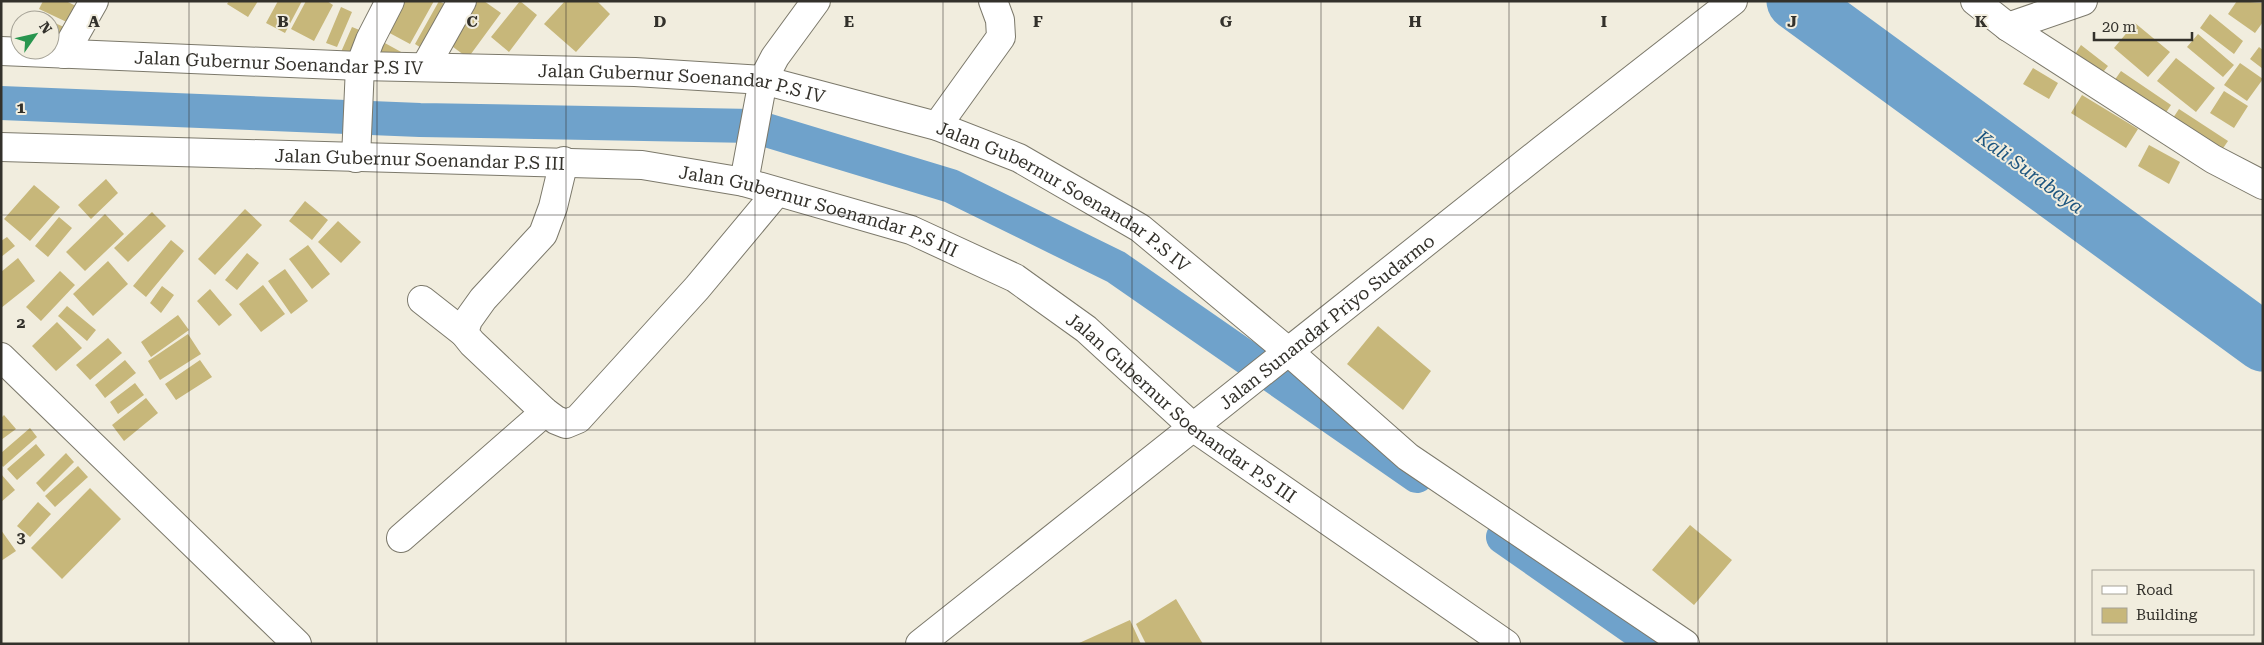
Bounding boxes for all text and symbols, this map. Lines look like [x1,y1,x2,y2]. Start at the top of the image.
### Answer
north arrow [10,10,60,60]
scale bar [2094,10,2192,42]
text: A [88,12,100,31]
text: B [277,12,289,31]
text: C [466,12,478,31]
text: D [654,12,667,31]
text: E [844,12,854,31]
text: F [1033,12,1043,31]
text: G [1220,12,1233,31]
text: H [1408,12,1422,31]
text: I [1601,12,1607,31]
text: J [1787,12,1797,31]
text: K [1975,12,1988,31]
text: 20 m [2102,18,2137,36]
text: N [36,19,56,37]
street label: Jalan Gubernur Soenandar P.S IV [134,46,424,78]
street label: Jalan Gubernur Soenandar P.S IV [538,59,828,107]
text: 1 [17,98,26,117]
street label: Jalan Gubernur Soenandar P.S IV [934,117,1195,276]
water label: Kali Surabaya [1971,125,2088,219]
street label: Jalan Gubernur Soenandar P.S III [275,144,565,173]
street label: Jalan Gubernur Soenandar P.S III [677,161,961,261]
street label: Jalan Sunandar Priyo Sudarmo [1215,229,1438,413]
street label: Jalan Gubernur Soenandar P.S III [1062,308,1300,506]
text: 2 [17,313,26,332]
text: 3 [17,528,26,547]
legend [2092,570,2254,635]
text: Road [2136,581,2173,599]
text: Building [2136,606,2198,624]

